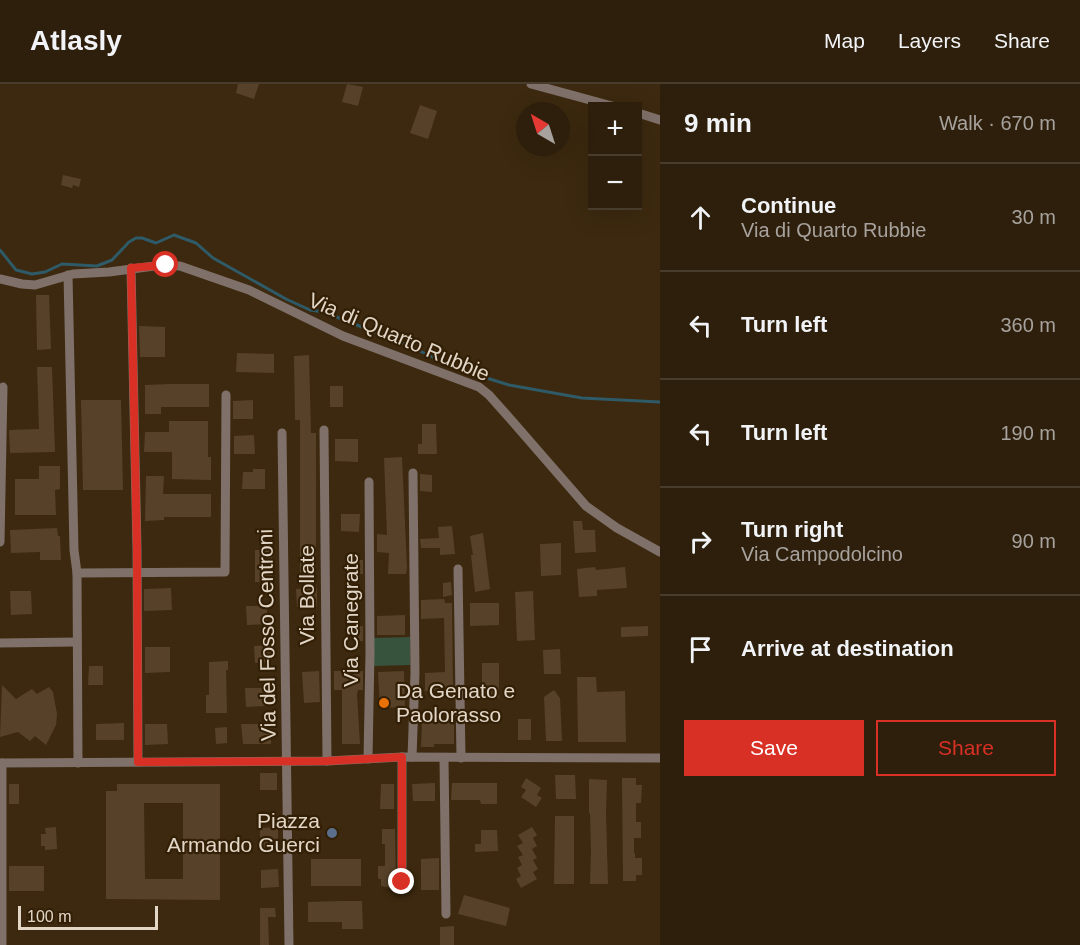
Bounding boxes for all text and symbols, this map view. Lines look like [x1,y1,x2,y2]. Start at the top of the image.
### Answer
text: Atlasly [30,25,122,56]
text: Map [824,29,865,52]
text: Layers [898,29,961,52]
text: Share [994,29,1050,52]
north arrow [516,102,570,156]
map controls [588,102,642,210]
button: + [588,102,642,156]
text: 9 min [684,108,752,138]
text: Walk · 670 m [939,112,1056,134]
button: − [588,156,642,210]
text: Continue [741,193,836,218]
icon: ahead [684,201,717,234]
text: 30 m [1012,206,1056,228]
text: Via di Quarto Rubbie [741,219,926,241]
route start [152,251,178,277]
street label: Via di Quarto Rubbie [305,288,493,385]
icon: left [684,309,717,342]
text: Turn left [741,312,827,337]
text: 360 m [1000,314,1056,336]
icon: left [684,417,717,450]
text: Turn left [741,420,827,445]
text: 190 m [1000,422,1056,444]
text: Turn right [741,517,843,542]
icon: right [684,525,717,558]
street label: Via del Fosso Centroni [253,529,280,741]
text: 90 m [1012,530,1056,552]
text: Via Campodolcino [741,543,903,565]
street label: Via Bollate [295,545,318,645]
street label: Via Canegrate [339,553,362,687]
icon: arrive [684,633,717,666]
text: Arrive at destination [741,636,954,661]
place label: Da Genato e Paolorasso [396,679,515,726]
marker: Da Genato e Paolorasso [377,696,391,710]
button: Save [684,720,864,776]
button: Share [876,720,1056,776]
place label: Piazza Armando Guerci [167,809,320,856]
marker: Piazza Armando Guerci [325,826,339,840]
route end [388,868,414,894]
scale bar [18,903,158,930]
text: 100 m [27,908,71,925]

